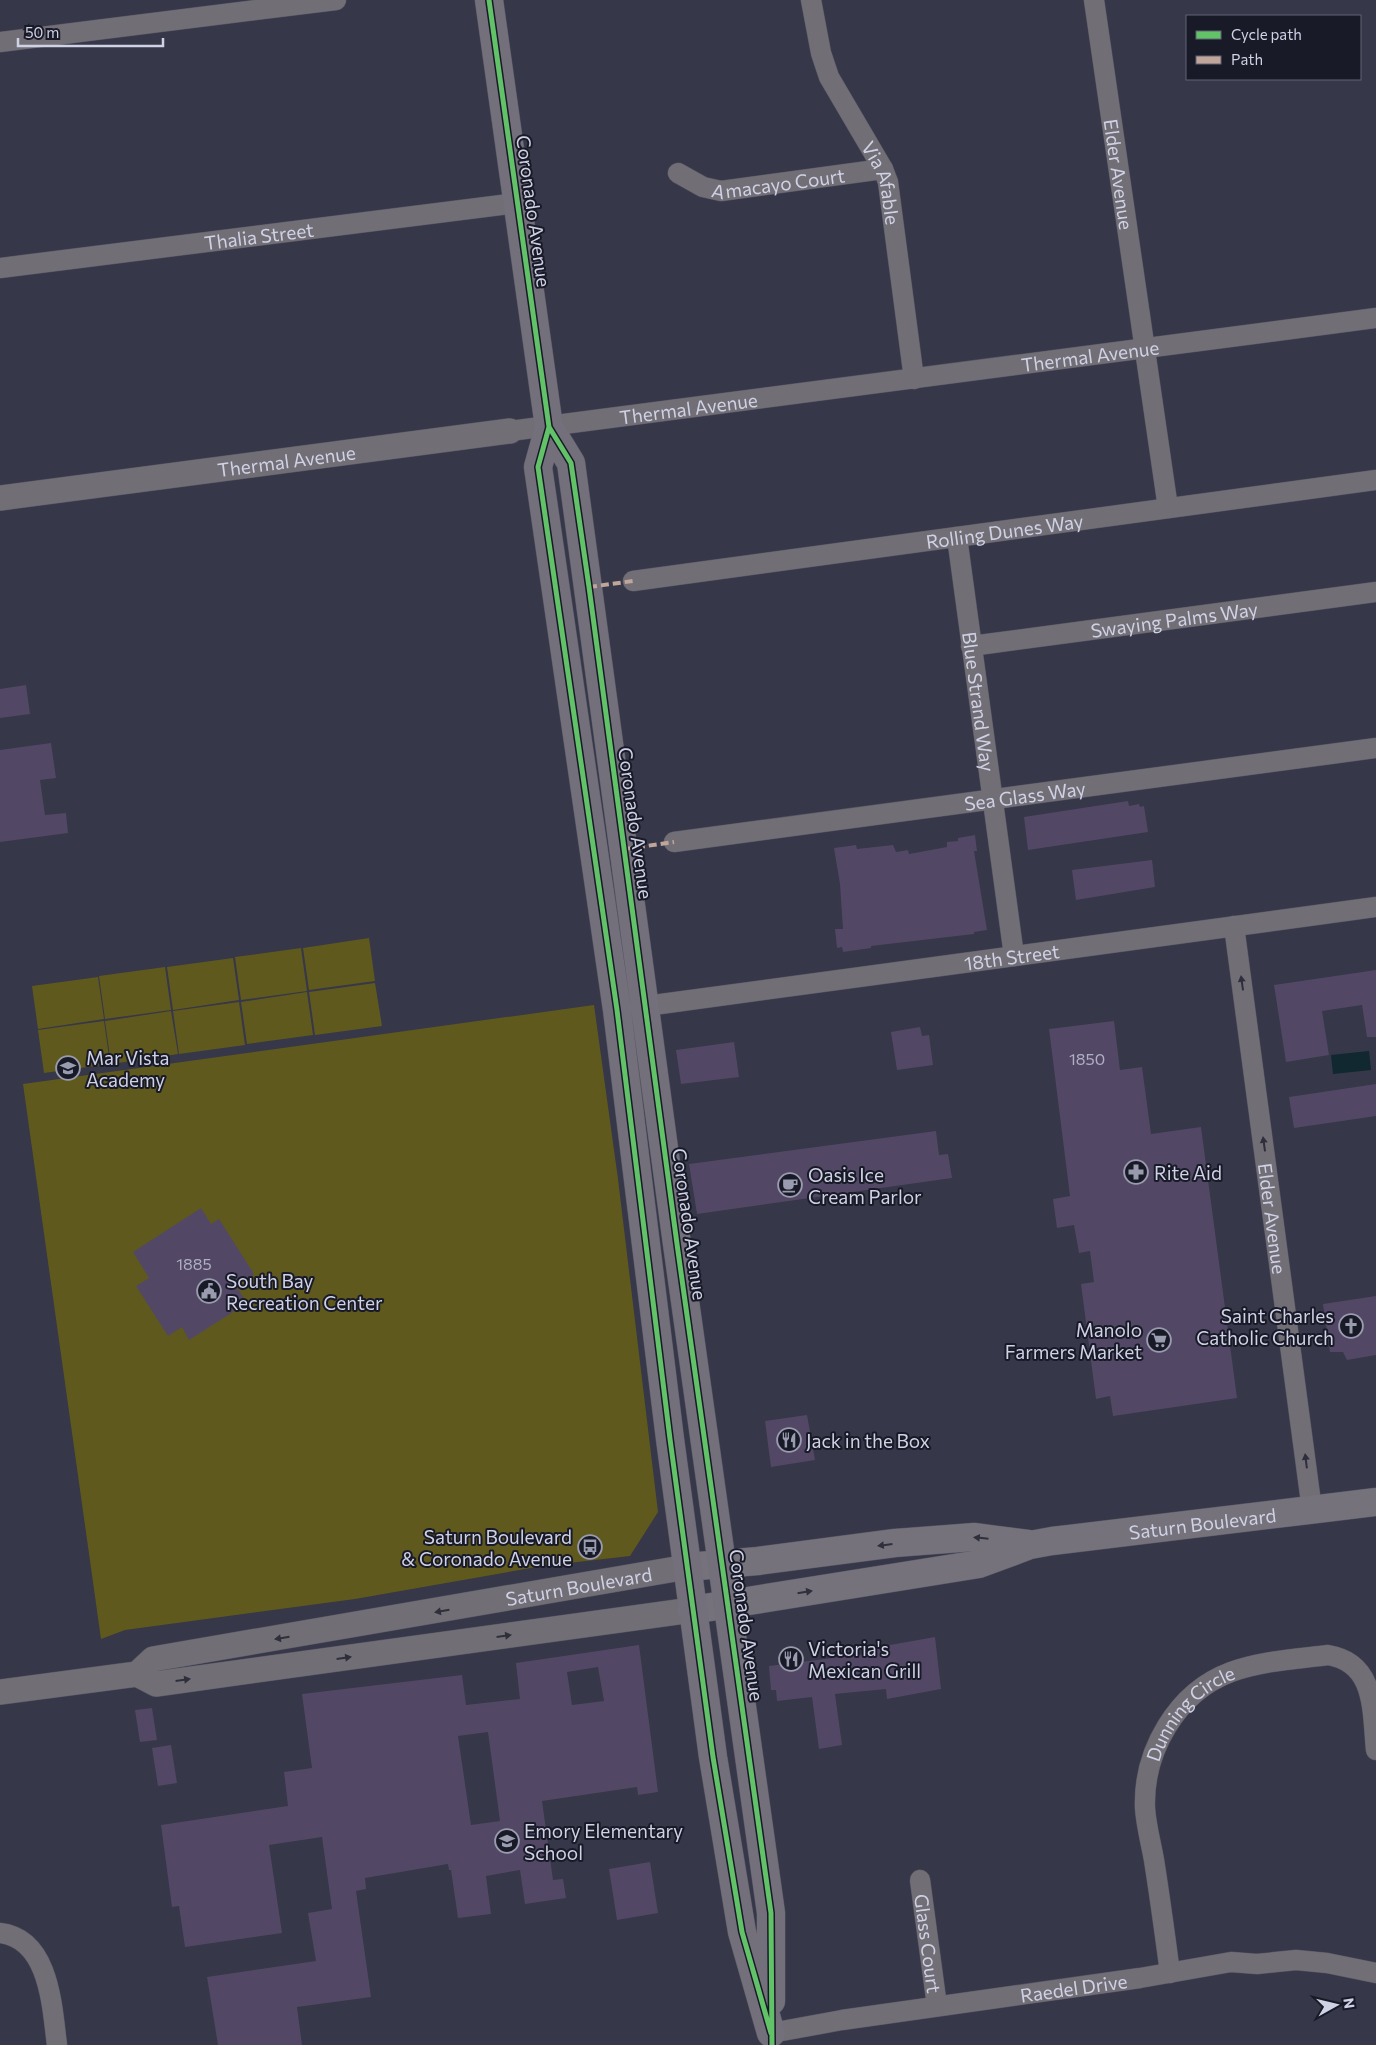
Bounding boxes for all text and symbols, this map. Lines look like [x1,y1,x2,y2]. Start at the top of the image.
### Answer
scale bar [18,15,162,47]
legend [1186,15,1361,80]
text: 50 m [25,23,59,41]
text: Cycle path [1231,25,1302,43]
text: Path [1231,50,1263,68]
street label: Elder Avenue [1100,117,1139,231]
street label: Coronado Avenue [512,134,556,288]
street label: Via Afable [858,137,905,226]
street label: Amacayo Court [710,163,846,203]
street label: Thalia Street [203,217,315,254]
street label: Thermal Avenue [1020,335,1161,376]
street label: Thermal Avenue [618,387,759,428]
street label: Thermal Avenue [216,440,357,481]
street label: Rolling Dunes Way [924,508,1085,553]
street label: Swaying Palms Way [1089,596,1259,641]
street label: Blue Strand Way [958,630,1000,773]
street label: Coronado Avenue [614,746,658,900]
street label: Sea Glass Way [963,775,1087,815]
street label: 18th Street [963,939,1061,974]
one-way arrow [1238,975,1246,991]
place label: Mar Vista Academy [86,1046,169,1091]
house number: 1850 [1069,1049,1105,1068]
school or university icon: Mar Vista Academy [55,1055,81,1081]
one-way arrow [1259,1136,1267,1152]
street label: Coronado Avenue [668,1147,712,1301]
pharmacy icon: Rite Aid [1123,1159,1149,1185]
place label: Rite Aid [1154,1161,1222,1184]
street label: Elder Avenue [1254,1161,1292,1275]
place label: Oasis Ice Cream Parlor [808,1163,922,1208]
cafe icon: Oasis Ice Cream Parlor [777,1172,803,1198]
house number: 1885 [176,1254,212,1273]
place label: South Bay Recreation Center [226,1269,383,1314]
public building icon: South Bay Recreation Center [196,1278,222,1304]
place label: Saint Charles Catholic Church [1196,1304,1334,1349]
church icon: Saint Charles Catholic Church [1338,1313,1364,1339]
place label: Manolo Farmers Market [1005,1318,1142,1363]
supermarket icon: Manolo Farmers Market [1146,1327,1172,1353]
restaurant icon: Jack in the Box [776,1427,802,1453]
place label: Jack in the Box [806,1429,930,1452]
one-way arrow [1302,1453,1310,1469]
street label: Saturn Boulevard [1127,1503,1277,1543]
place label: Saturn Boulevard & Coronado Avenue [401,1525,572,1570]
bus stop icon: Saturn Boulevard & Coronado Avenue [577,1534,603,1560]
one-way arrow [973,1534,989,1542]
one-way arrow [876,1541,892,1549]
street label: Coronado Avenue [725,1548,769,1702]
street label: Saturn Boulevard [504,1562,654,1610]
one-way arrow [797,1588,813,1596]
one-way arrow [434,1607,450,1615]
one-way arrow [497,1631,513,1639]
one-way arrow [273,1634,289,1642]
place label: Victoria's Mexican Grill [808,1637,921,1682]
restaurant icon: Victoria's Mexican Grill [778,1646,804,1672]
one-way arrow [336,1654,352,1662]
street label: Dunning Circle [1141,1660,1238,1764]
one-way arrow [175,1676,191,1684]
place label: Emory Elementary School [524,1819,683,1864]
school or university icon: Emory Elementary School [494,1828,520,1854]
street label: Glass Court [910,1892,947,1995]
street label: Raedel Drive [1018,1968,1129,2006]
north arrow [1311,1980,1361,2030]
text: N [1340,1997,1359,2010]

